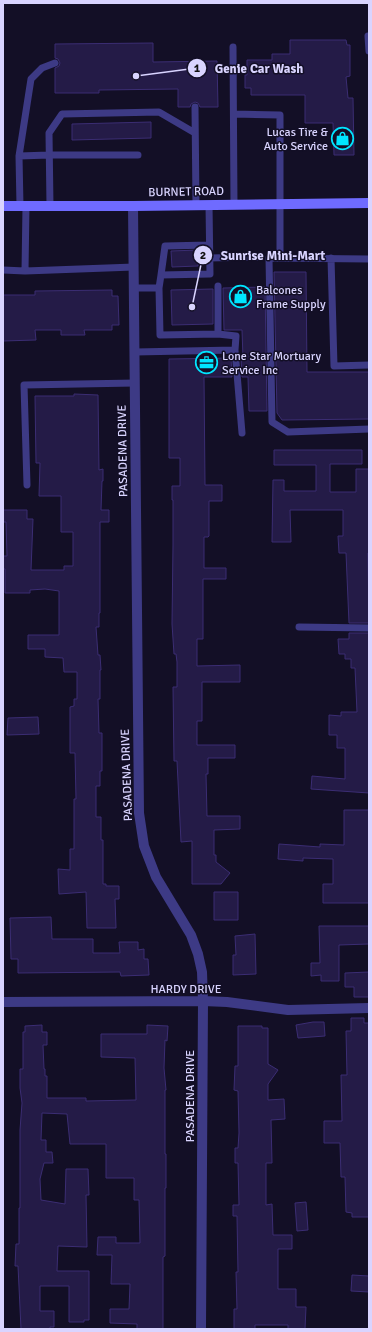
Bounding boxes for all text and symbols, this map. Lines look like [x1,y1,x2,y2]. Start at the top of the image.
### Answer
callout: Genie Car Wash [187,56,311,81]
text: 1 [194,61,201,76]
text: Genie Car Wash [215,61,303,77]
place label: Lucas Tire & Auto Service [264,125,329,154]
shop icon: Lucas Tire & Auto Service [330,126,356,152]
street label: BURNET ROAD [148,184,224,200]
callout: Sunrise Mini-Mart [193,243,333,268]
text: 2 [200,248,206,263]
text: Sunrise Mini-Mart [221,248,325,264]
place label: Balcones Frame Supply [256,283,326,312]
shop icon: Balcones Frame Supply [228,284,254,310]
place label: Lone Star Mortuary Service Inc [222,349,322,378]
office icon: Lone Star Mortuary Service Inc [194,350,220,376]
street label: PASADENA DRIVE [115,405,131,497]
street label: PASADENA DRIVE [118,728,136,821]
street label: HARDY DRIVE [150,982,222,997]
street label: PASADENA DRIVE [183,1050,198,1142]

